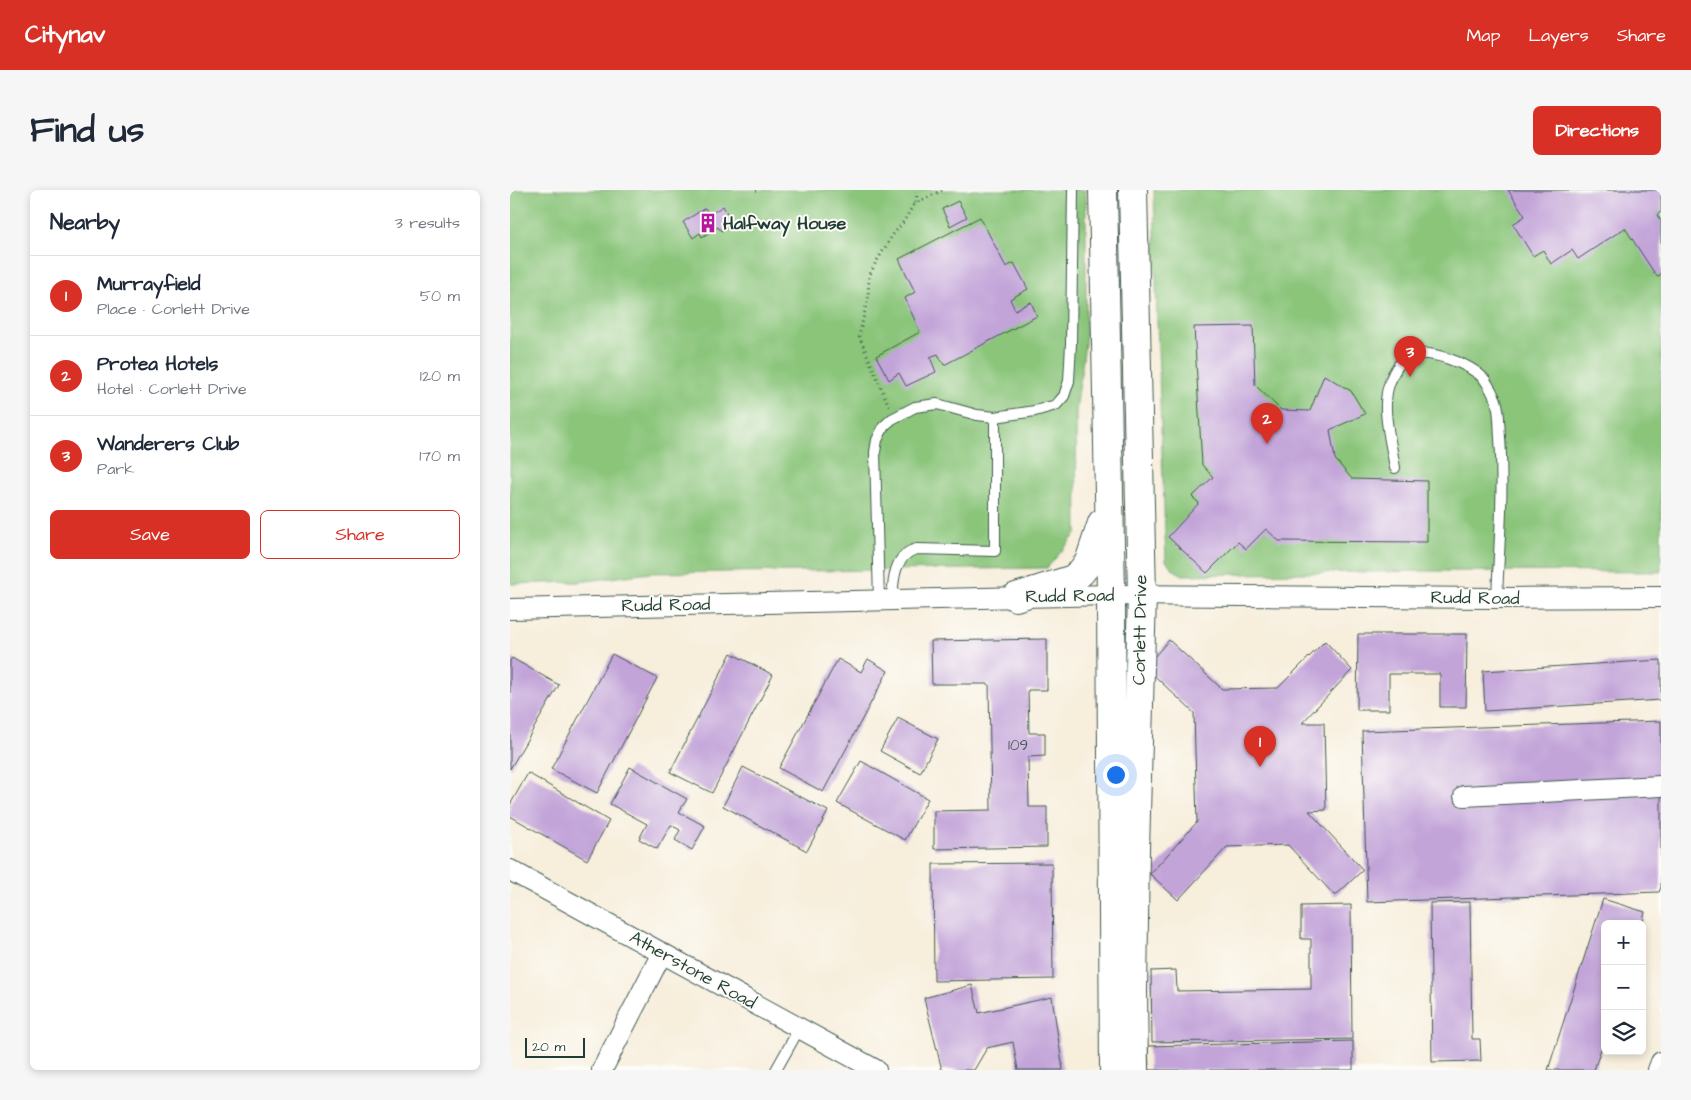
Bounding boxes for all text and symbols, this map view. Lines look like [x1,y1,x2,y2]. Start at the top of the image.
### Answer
text: Citynav [25,18,105,52]
text: Map [1466,23,1500,48]
text: Layers [1528,23,1589,48]
text: Share [1617,23,1666,48]
text: Find us [30,106,144,155]
button: Directions [1533,106,1661,155]
text: Nearby [50,208,120,237]
place label: Halfway House [723,211,847,237]
text: 3 results [395,212,460,234]
building icon: Halfway House [697,212,719,234]
text: Murrayfield [97,271,201,298]
text: 1 [65,285,67,307]
text: 50 m [420,285,460,307]
text: Place · Corlett Drive [97,298,250,320]
pin: 3 [1394,336,1426,377]
text: Protea Hotels [97,351,218,378]
text: 2 [61,365,71,387]
text: 120 m [420,365,460,387]
text: Hotel · Corlett Drive [97,378,247,400]
pin: 2 [1251,403,1283,444]
text: Wanderers Club [97,431,239,458]
text: 3 [62,445,70,467]
text: 170 m [419,445,460,467]
text: Park [97,458,134,480]
button: Save [50,510,250,559]
button: Share [260,510,460,559]
street label: Corlett Drive [1127,574,1153,685]
street label: Rudd Road [1025,583,1115,609]
street label: Rudd Road [1430,585,1520,611]
street label: Rudd Road [621,592,711,618]
pin: 1 [1244,726,1276,767]
house number: 109 [1008,735,1028,756]
your location [1103,762,1129,788]
map controls [1601,920,1646,1055]
button: + [1601,920,1646,965]
street label: Atherstone Road [625,925,761,1015]
button: − [1601,965,1646,1010]
button: layers [1601,1010,1646,1055]
scale bar [525,1035,585,1058]
text: 20 m [532,1037,565,1057]

